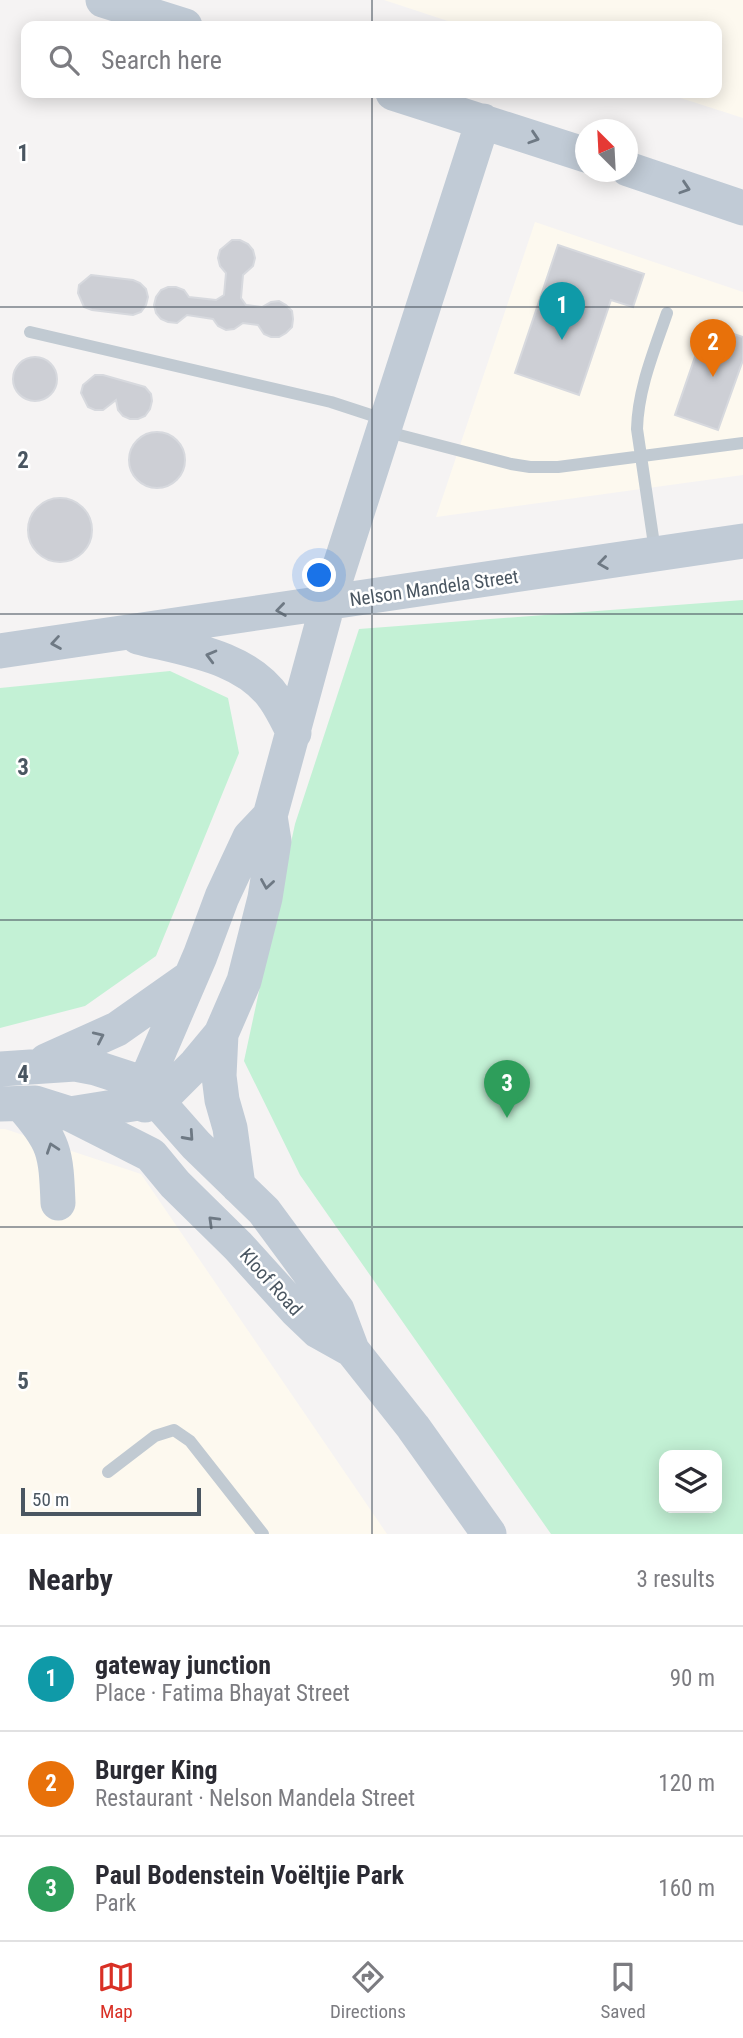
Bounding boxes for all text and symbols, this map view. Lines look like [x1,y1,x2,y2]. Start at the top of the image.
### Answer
search box [21,21,722,98]
icon: search [45,41,83,79]
text: Search here [101,45,222,75]
north arrow [575,119,638,182]
one-way arrow [528,130,540,144]
text: 1 [17,140,29,167]
one-way arrow [679,180,691,194]
pin: 1 [539,282,585,340]
pin: 2 [690,319,736,377]
text: 2 [17,447,29,474]
one-way arrow [597,555,609,570]
your location [302,558,336,592]
street label: Nelson Mandela Street [348,565,520,611]
one-way arrow [275,602,287,617]
one-way arrow [50,635,62,650]
one-way arrow [205,650,217,664]
text: 3 [17,754,29,781]
one-way arrow [260,878,275,889]
one-way arrow [92,1031,104,1045]
pin: 3 [484,1060,530,1118]
text: 4 [17,1061,29,1088]
one-way arrow [181,1128,193,1141]
one-way arrow [46,1143,60,1155]
one-way arrow [208,1217,221,1230]
street label: Kloof Road [235,1244,307,1320]
text: 5 [17,1368,29,1395]
map controls [659,1450,722,1513]
button: layers [659,1450,722,1513]
scale bar [21,1485,201,1517]
text: 50 m [32,1488,69,1511]
text: Nearby [28,1562,113,1597]
text: 3 results [637,1566,715,1593]
text: gateway junction [95,1650,271,1680]
text: 1 [45,1665,57,1692]
text: 90 m [670,1665,715,1692]
text: Place · Fatima Bhayat Street [95,1680,350,1707]
text: Burger King [95,1755,218,1785]
text: 2 [45,1770,57,1797]
text: 120 m [658,1770,715,1797]
text: Restaurant · Nelson Mandela Street [95,1785,415,1812]
text: Paul Bodenstein Voëltjie Park [95,1860,404,1890]
text: 3 [45,1875,57,1902]
text: 160 m [658,1875,715,1902]
text: Park [95,1890,136,1917]
tab: Map [97,1958,135,2023]
tab: Directions [330,1958,406,2023]
tab: Saved [600,1958,646,2023]

